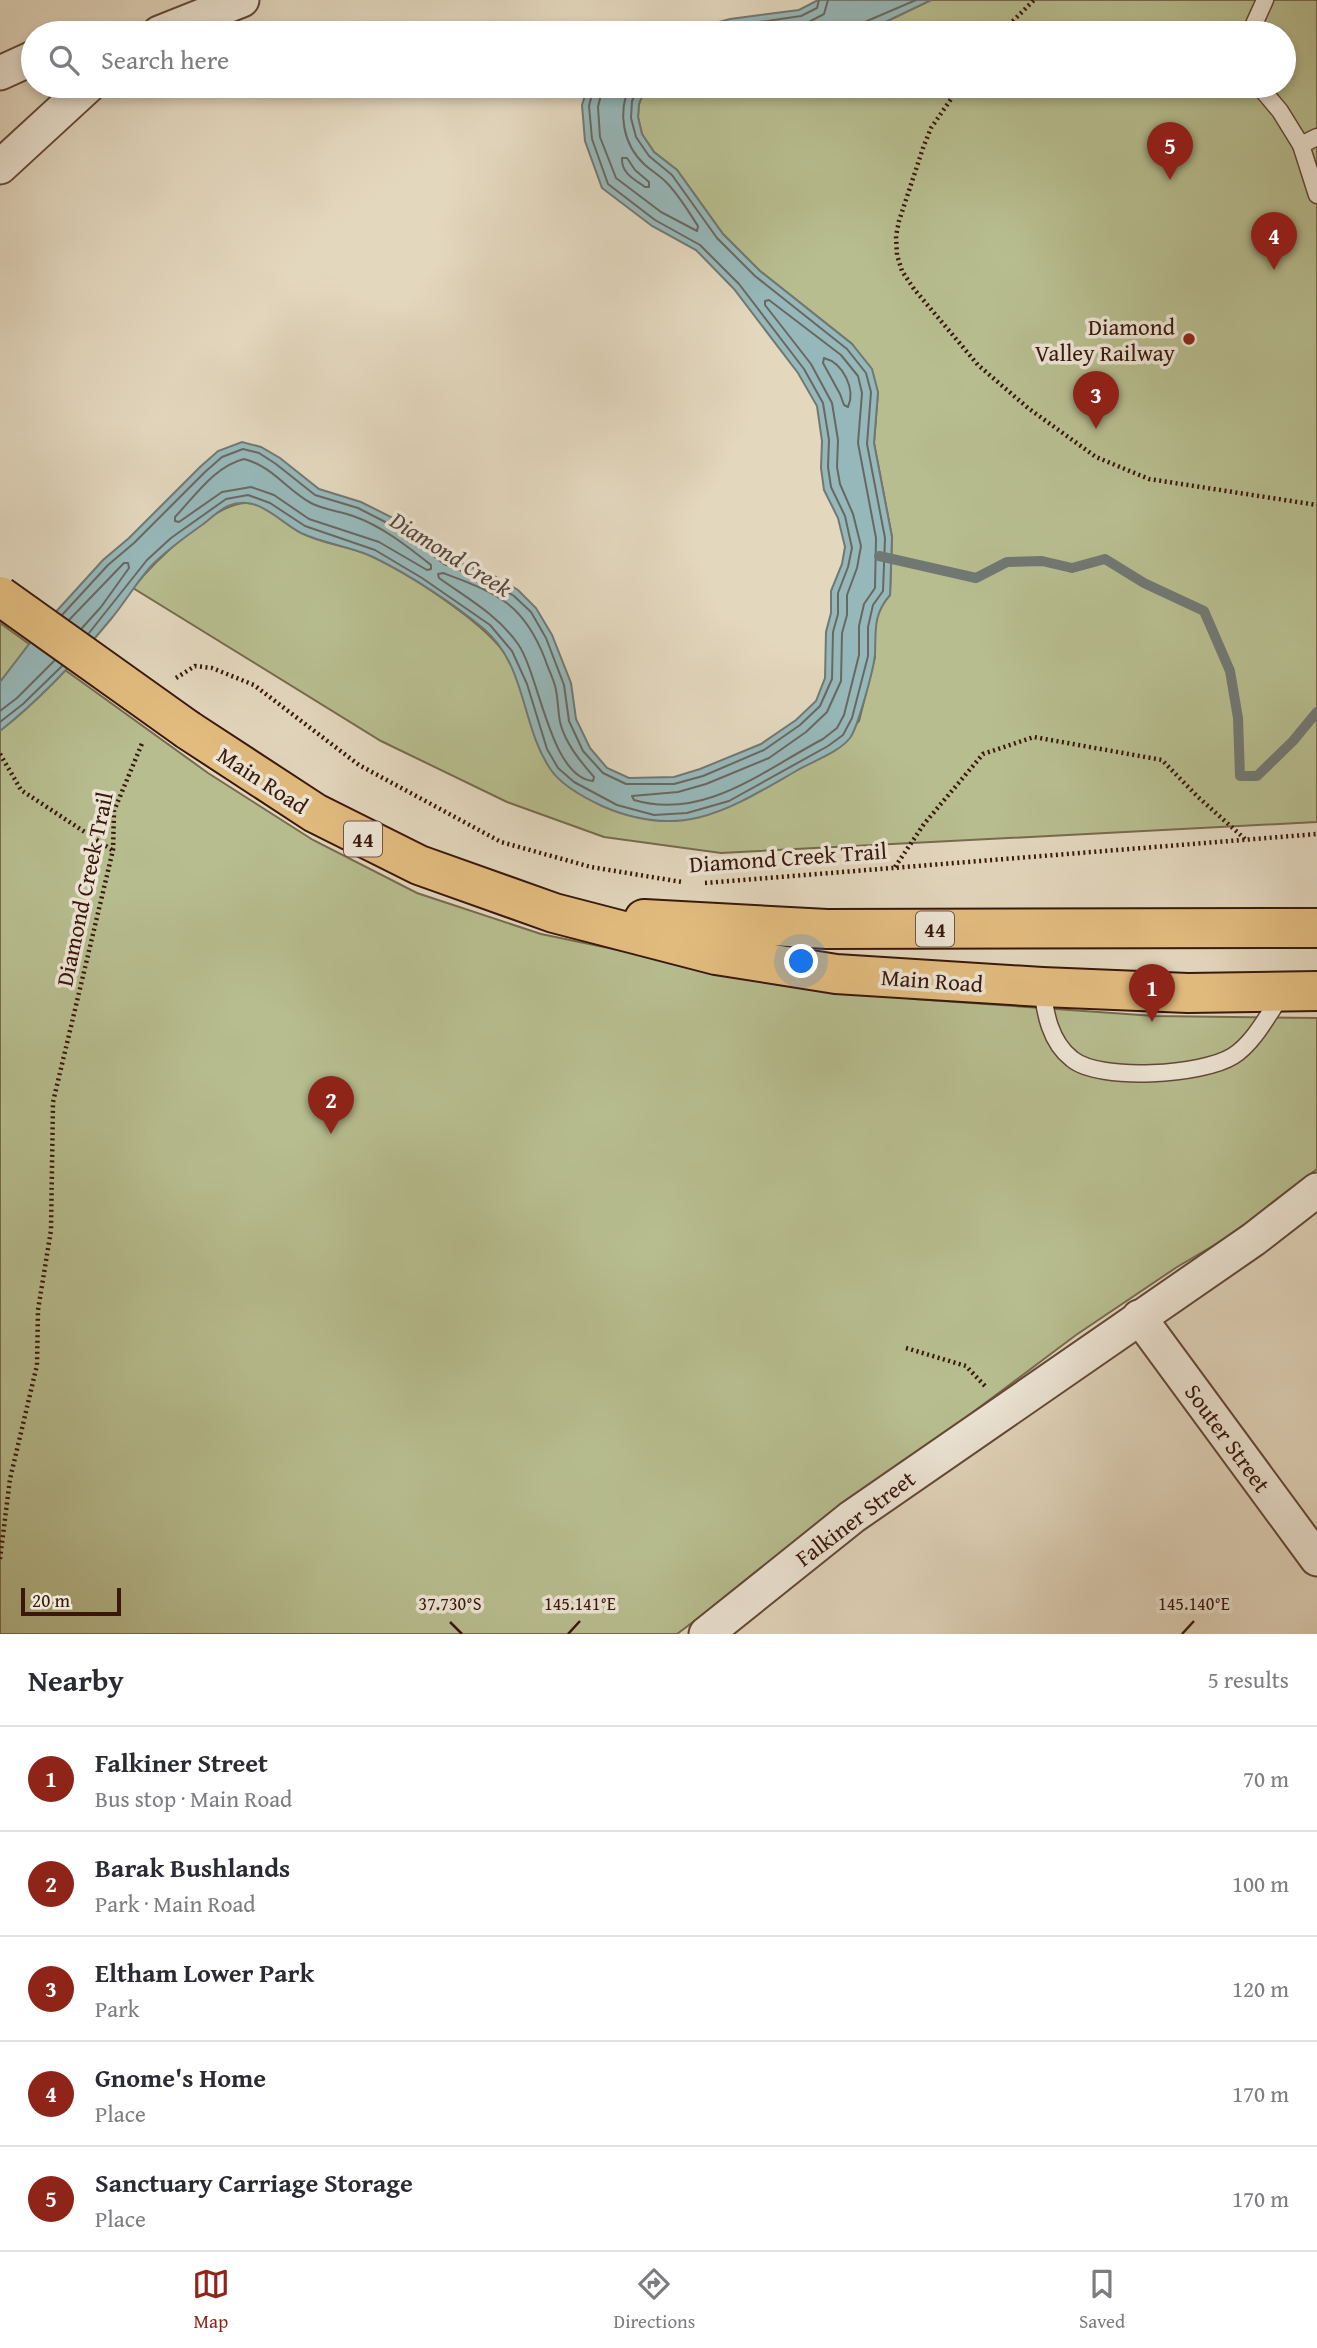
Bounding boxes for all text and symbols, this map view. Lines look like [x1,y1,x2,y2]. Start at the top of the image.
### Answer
search box [21,21,1296,98]
text: Search here [101,40,229,79]
icon: search [45,41,83,79]
pin: 5 [1147,122,1193,180]
pin: 4 [1251,212,1297,270]
place label: Diamond Valley Railway [1035,310,1176,369]
marker: Diamond Valley Railway [1181,331,1197,347]
pin: 3 [1073,371,1119,429]
water label: Diamond Creek [383,502,519,605]
street label: Main Road [211,738,315,822]
street label: Diamond Creek Trail [47,789,121,989]
road number: 44 [344,822,382,856]
street label: Diamond Creek Trail [688,834,888,880]
road number: 44 [916,912,954,946]
your location [784,944,818,978]
street label: Main Road [880,960,985,1000]
pin: 1 [1129,964,1175,1022]
pin: 2 [308,1076,354,1134]
street label: Souter Street [1177,1377,1279,1499]
street label: Falkiner Street [788,1462,922,1574]
scale bar [21,1585,121,1617]
text: 20 m [32,1586,70,1614]
text: 37.730°S [419,1590,482,1617]
text: 145.141°E [544,1590,616,1617]
text: 145.140°E [1158,1590,1230,1617]
text: Nearby [28,1658,124,1702]
text: 5 results [1208,1663,1289,1696]
text: Falkiner Street [95,1743,268,1782]
text: 1 [45,1762,57,1795]
text: 70 m [1243,1762,1289,1795]
text: Bus stop · Main Road [95,1782,292,1815]
text: Barak Bushlands [95,1848,290,1887]
text: 2 [45,1867,57,1900]
text: 100 m [1232,1867,1289,1900]
text: Park · Main Road [95,1887,256,1920]
text: Eltham Lower Park [95,1953,314,1992]
text: 3 [45,1972,57,2005]
text: 120 m [1232,1972,1289,2005]
text: Park [95,1992,139,2025]
text: Gnome's Home [95,2058,266,2097]
text: 4 [45,2077,57,2110]
text: 170 m [1232,2077,1289,2110]
text: Place [95,2097,146,2130]
text: Sanctuary Carriage Storage [95,2163,413,2202]
text: 5 [45,2182,57,2215]
text: 170 m [1232,2182,1289,2215]
text: Place [95,2202,146,2235]
tab: Map [192,2265,230,2335]
tab: Directions [614,2265,695,2335]
tab: Saved [1079,2265,1125,2335]

